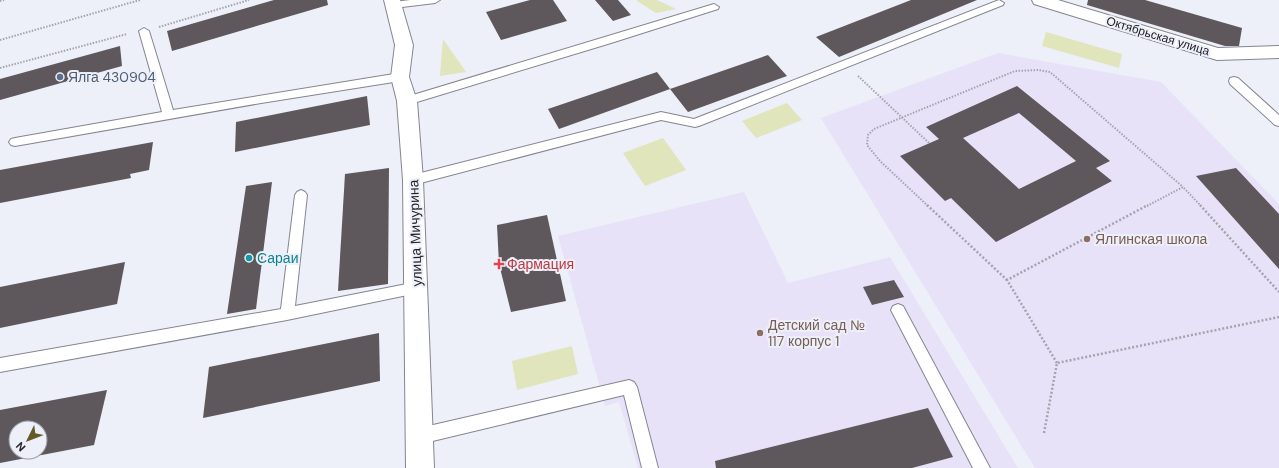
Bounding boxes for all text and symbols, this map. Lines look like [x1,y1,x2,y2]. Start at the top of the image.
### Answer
street label: Октябрьская улица [1104,13,1212,59]
place label: Ялга 430904 [68,68,156,86]
marker: Ялга 430904 [55,72,65,82]
street label: улица Мичурина [404,179,426,287]
place label: Ялгинская школа [1095,230,1208,248]
marker: Ялгинская школа [1082,234,1092,244]
place label: Сараи [257,249,298,267]
marker: Сараи [244,253,254,263]
place label: Фармация [507,255,574,273]
marker: Фармация [494,259,504,269]
place label: Детский сад № 117 корпус 1 [768,316,865,350]
marker: Детский сад № 117 корпус 1 [755,328,765,338]
north arrow [8,420,48,460]
text: N [13,439,29,455]

